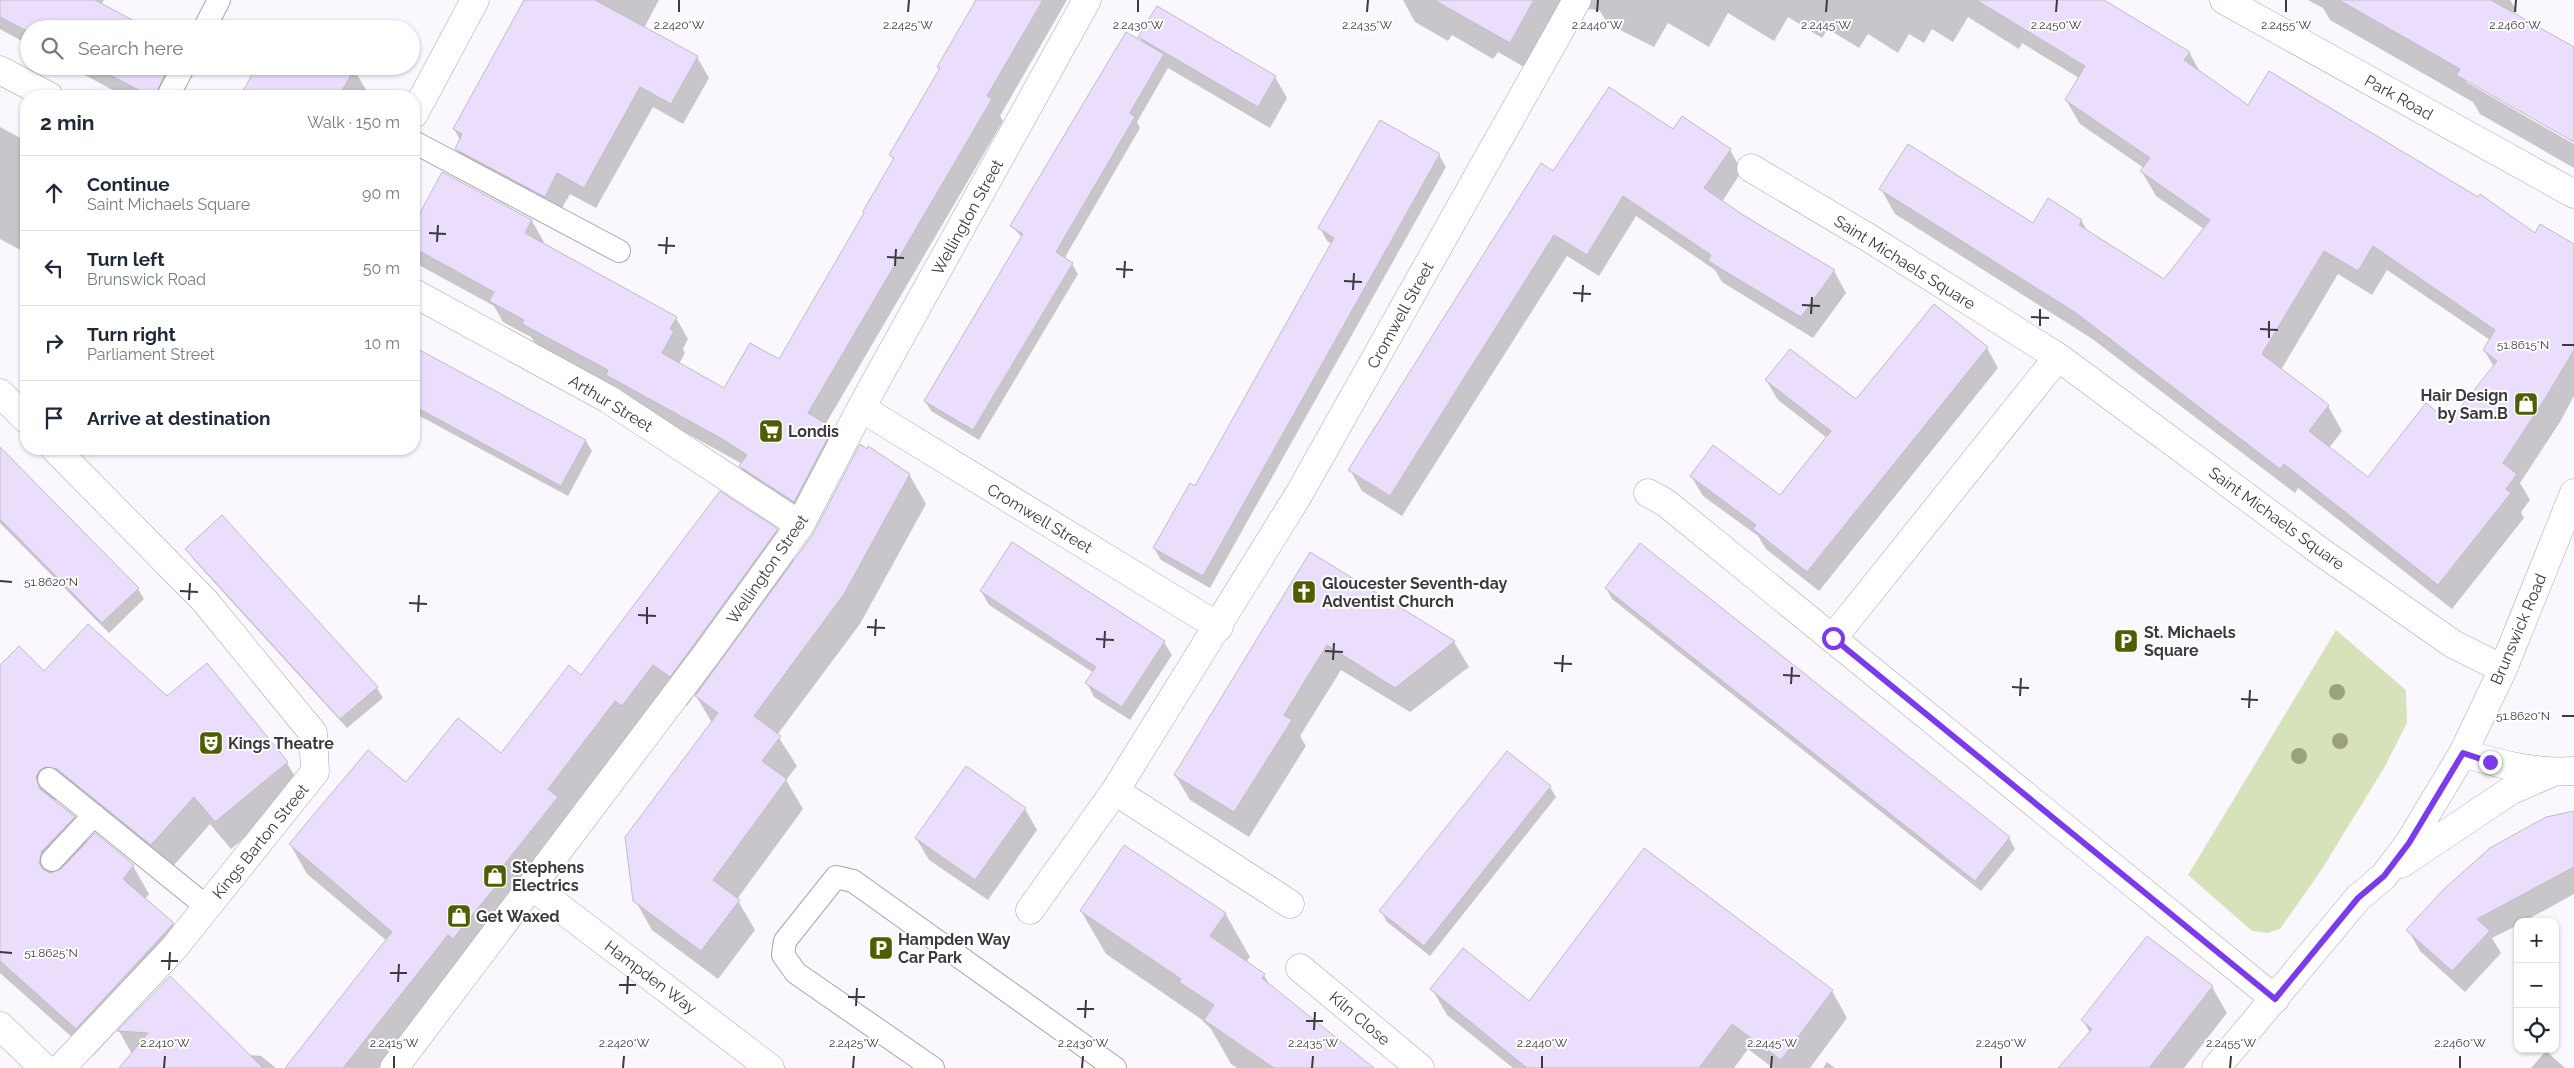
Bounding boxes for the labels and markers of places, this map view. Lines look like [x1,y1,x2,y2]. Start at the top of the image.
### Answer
place label: Hair Design by Sam.B [2420,386,2508,423]
shop icon: Hair Design by Sam.B [2513,391,2539,417]
supermarket icon: Londis [758,418,784,444]
place label: Londis [788,422,839,441]
place label: Gloucester Seventh-day Adventist Church [1322,574,1507,611]
church icon: Gloucester Seventh-day Adventist Church [1291,579,1317,605]
place label: St. Michaels Square [2144,623,2236,660]
parking icon: St. Michaels Square [2113,628,2139,654]
theatre icon: Kings Theatre [198,730,224,756]
place label: Kings Theatre [228,734,334,753]
place label: Stephens Electrics [512,858,584,895]
shop icon: Stephens Electrics [482,863,508,889]
shop icon: Get Waxed [446,903,472,929]
place label: Get Waxed [476,907,560,926]
place label: Hampden Way Car Park [898,930,1011,967]
parking icon: Hampden Way Car Park [868,935,894,961]

